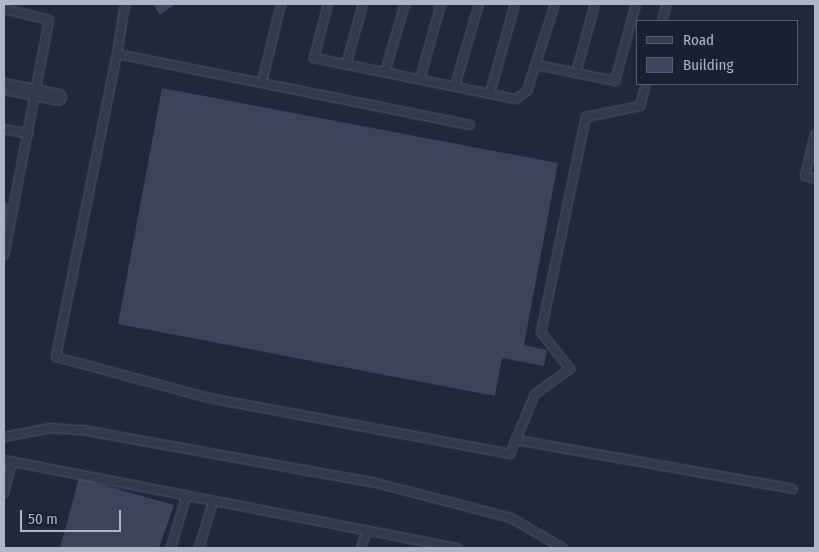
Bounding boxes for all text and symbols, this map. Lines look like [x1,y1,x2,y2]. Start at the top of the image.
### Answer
legend [636,20,799,85]
text: Road [683,31,714,49]
text: Building [683,56,734,74]
scale bar [22,500,124,532]
text: 50 m [28,510,58,528]

